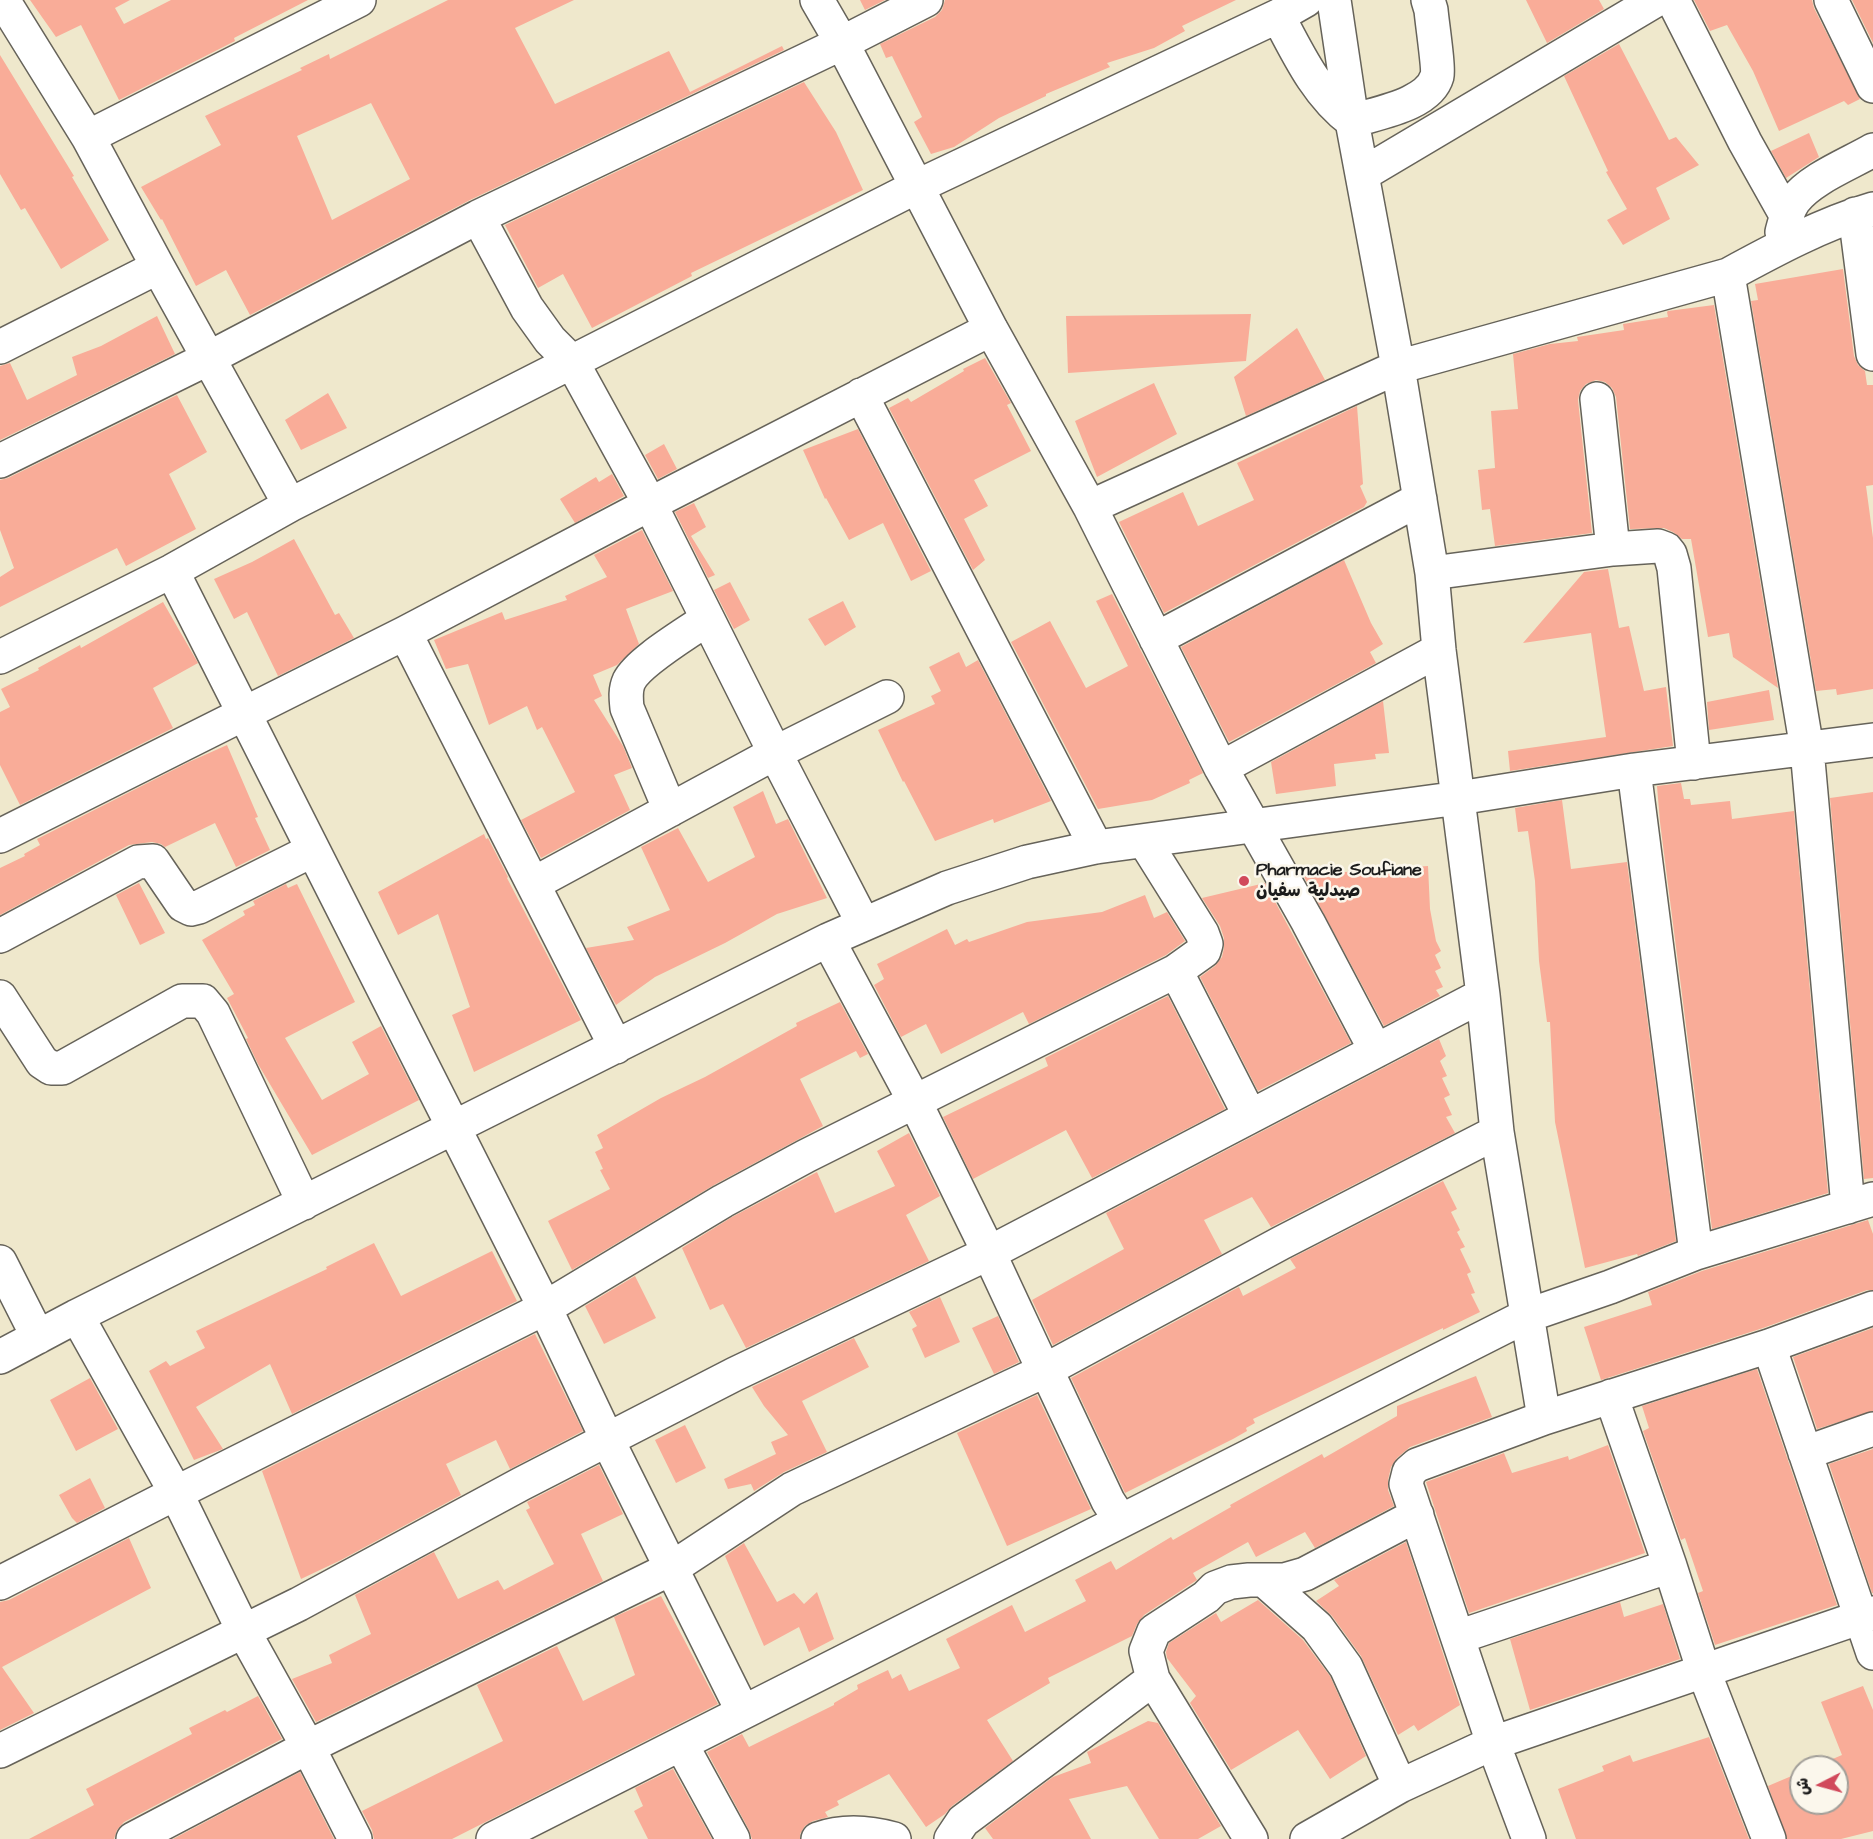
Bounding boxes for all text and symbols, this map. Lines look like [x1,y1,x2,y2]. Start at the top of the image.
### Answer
place label: Pharmacie Soufiane صيدلية سفيان [1256,860,1422,902]
marker: Pharmacie Soufiane صيدلية سفيان [1237,874,1251,888]
north arrow [1789,1755,1849,1815]
text: ش [1791,1777,1815,1797]

